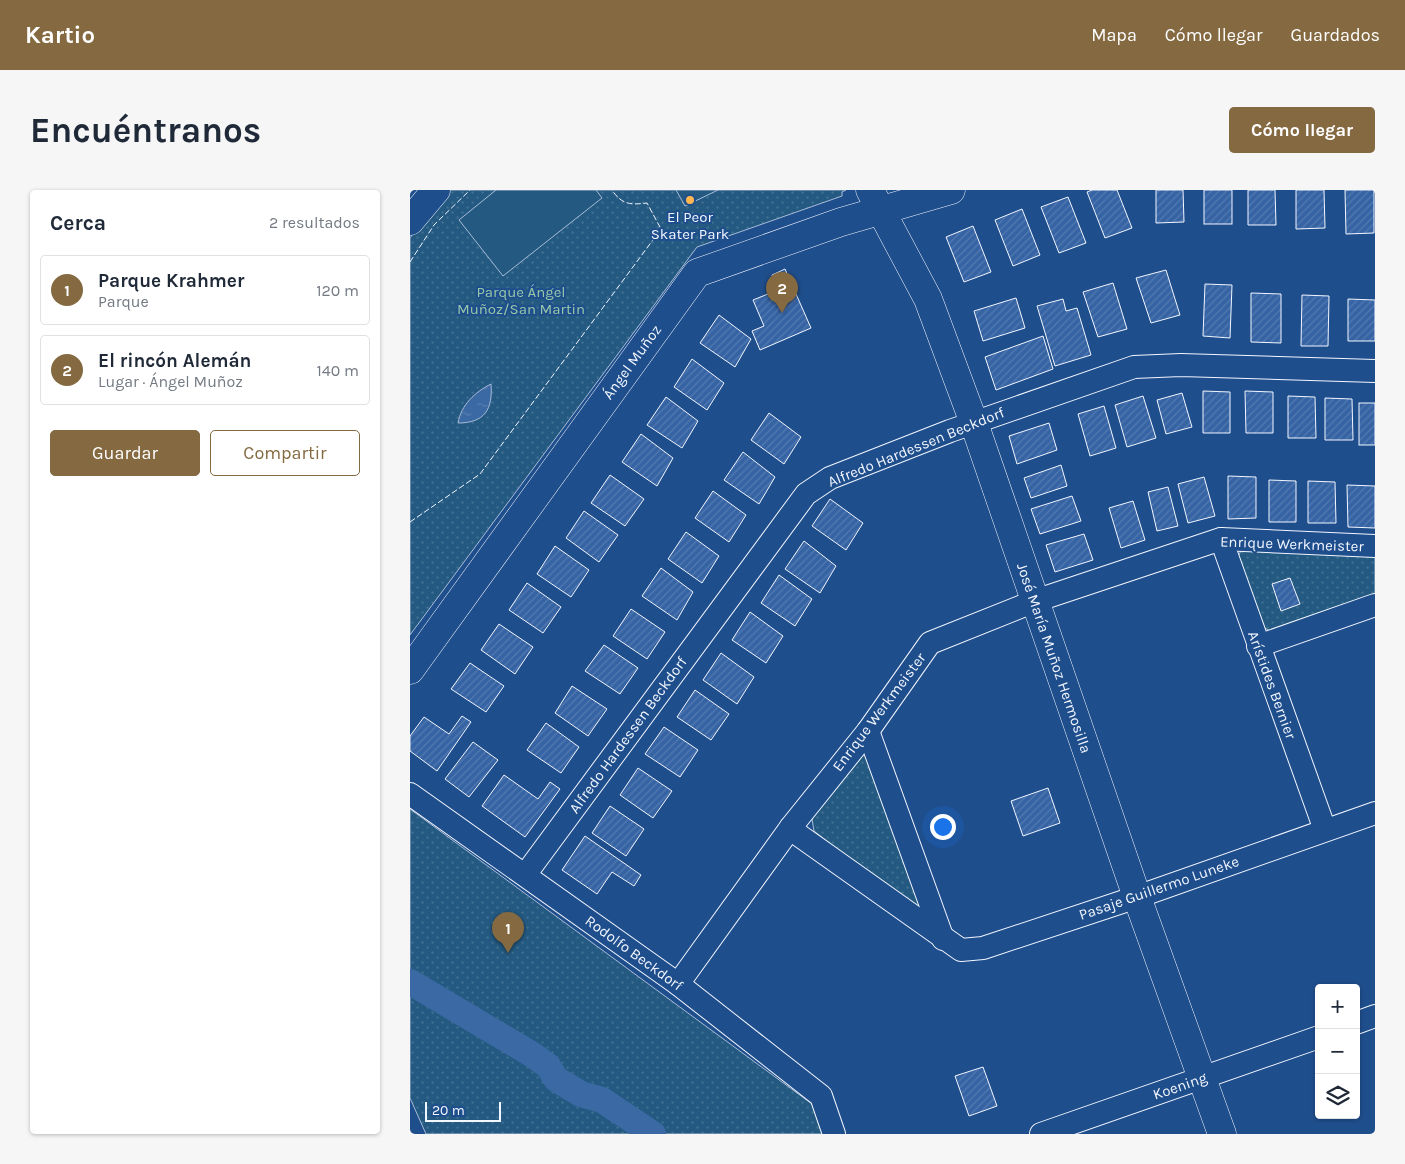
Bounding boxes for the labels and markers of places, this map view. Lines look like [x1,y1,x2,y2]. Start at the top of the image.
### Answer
marker: El Peor Skater Park [684,194,696,206]
place label: El Peor Skater Park [651,208,729,243]
pin: 2 [766,272,798,313]
pin: 1 [492,912,524,953]

